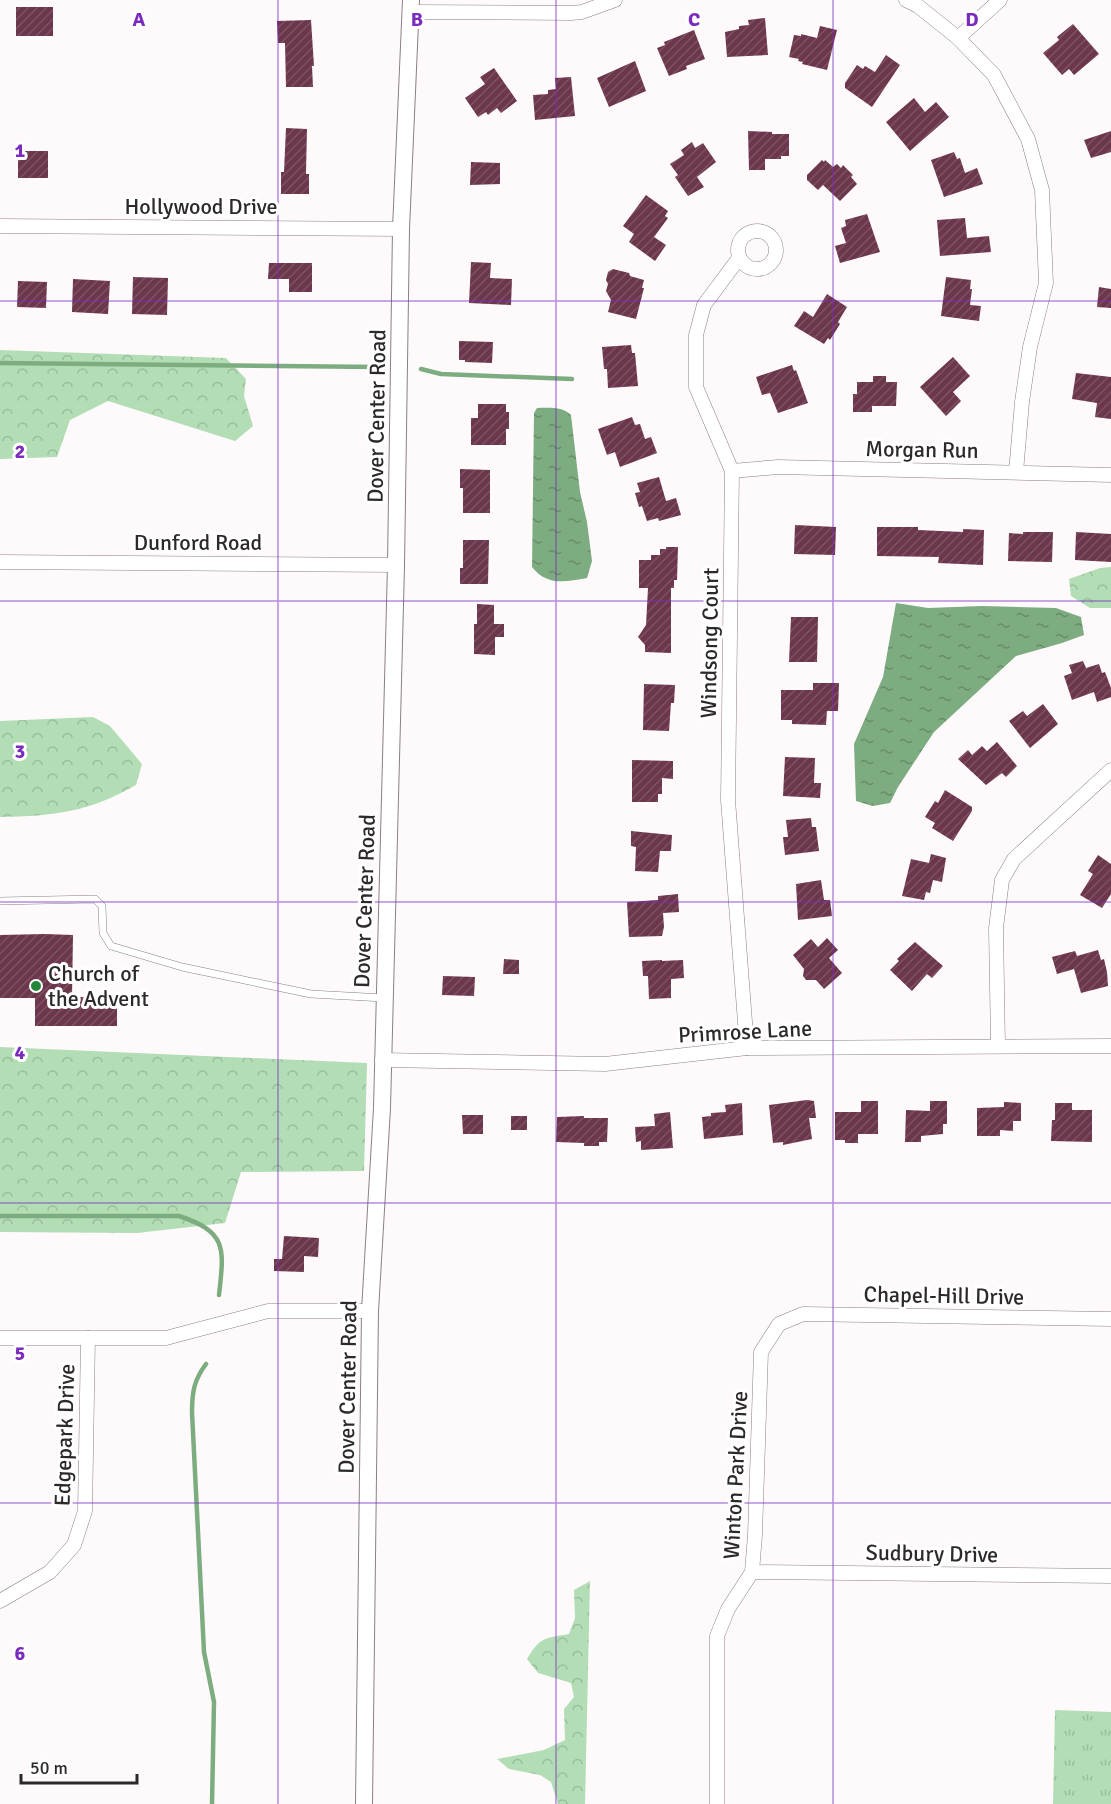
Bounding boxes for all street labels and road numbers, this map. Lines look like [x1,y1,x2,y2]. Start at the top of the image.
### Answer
street label: Hollywood Drive [124,193,278,220]
street label: Dover Center Road [361,329,392,503]
street label: Morgan Run [865,435,979,464]
street label: Dunford Road [134,529,262,556]
street label: Windsong Court [695,567,724,719]
street label: Dover Center Road [348,814,381,988]
street label: Primrose Lane [677,1015,813,1048]
street label: Chapel-Hill Drive [863,1281,1024,1310]
street label: Dover Center Road [332,1300,363,1474]
street label: Edgepark Drive [49,1363,80,1507]
street label: Winton Park Drive [718,1390,753,1560]
street label: Sudbury Drive [865,1539,998,1568]

